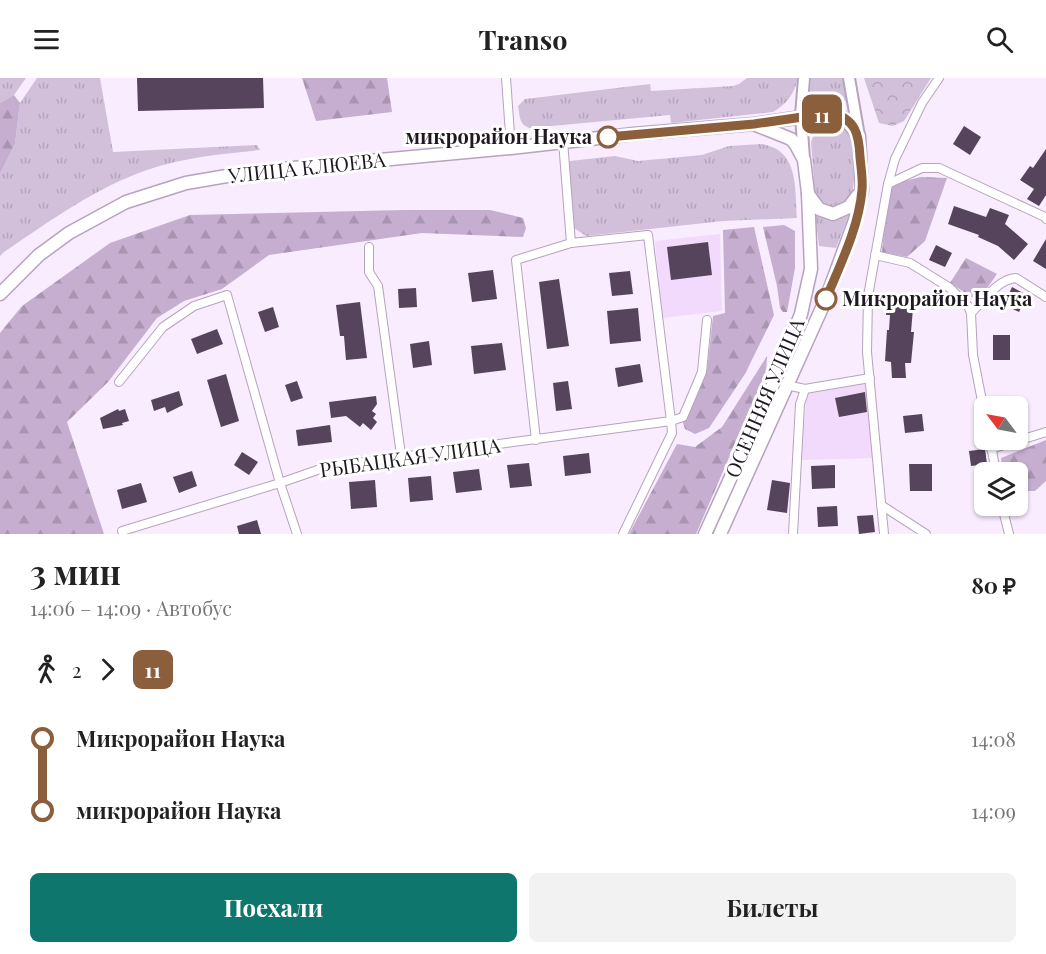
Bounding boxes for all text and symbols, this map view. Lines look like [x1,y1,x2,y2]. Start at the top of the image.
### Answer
text: Transo [479,21,567,57]
icon: menu [30,23,63,56]
icon: search [983,23,1016,56]
line badge: 11 [795,94,849,134]
text: 11 [814,100,830,128]
place label: микрорайон Наука [405,122,593,149]
marker: микрорайон Наука [597,126,619,148]
street label: УЛИЦА КЛЮЕВА [226,145,387,188]
place label: Микрорайон Наука [842,284,1033,311]
marker: Микрорайон Наука [815,288,837,310]
street label: ОСЕННЯЯ УЛИЦА [718,313,810,481]
north arrow [974,396,1028,450]
map controls [974,396,1028,516]
street label: РЫБАЦКАЯ УЛИЦА [318,430,502,483]
button: layers [974,462,1028,516]
text: 3 мин [30,549,121,593]
text: 80 ₽ [972,570,1016,600]
text: 14:06 – 14:09 · Автобус [30,594,232,621]
icon: walk [30,653,63,686]
icon: forward [91,653,124,686]
text: 11 [145,655,161,683]
text: 2 [72,656,82,683]
text: Микрорайон Наука [76,723,286,753]
text: 14:08 [971,725,1016,752]
text: микрорайон Наука [76,795,281,825]
text: 14:09 [971,797,1016,824]
button: Поехали [30,873,517,942]
button: Билеты [529,873,1016,942]

